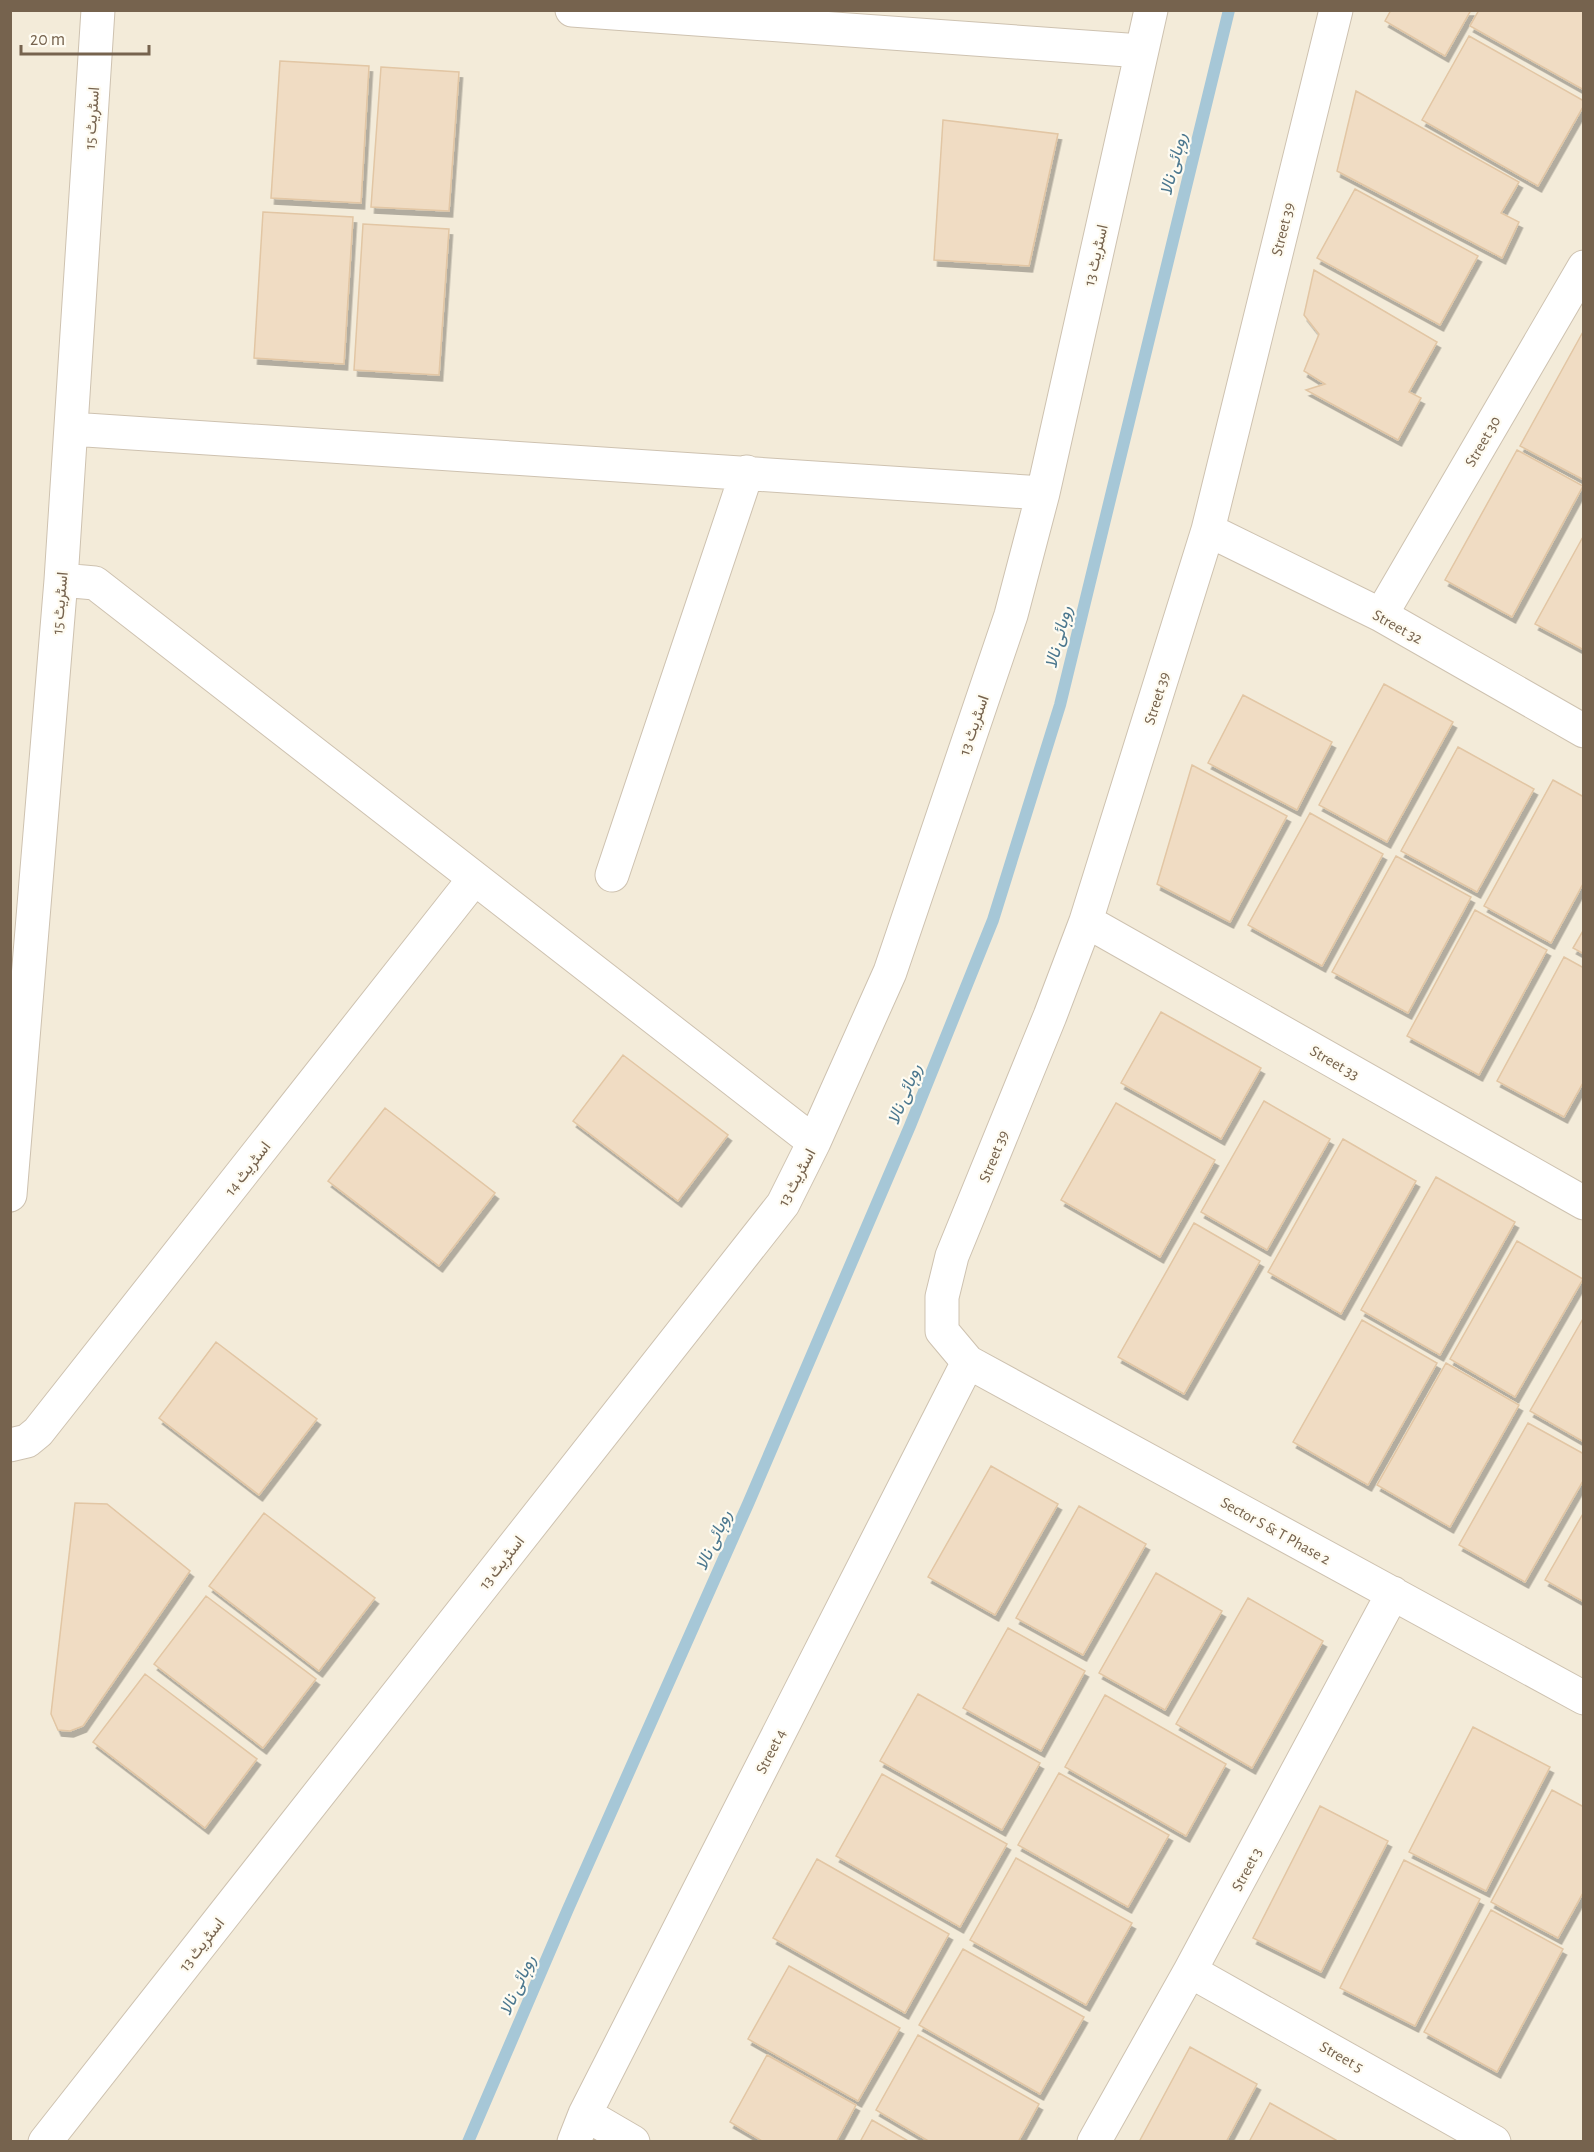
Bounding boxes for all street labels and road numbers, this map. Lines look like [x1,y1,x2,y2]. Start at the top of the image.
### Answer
street label: اسٹریٹ 15 [82,86,104,150]
street label: Street 39 [1269,201,1297,258]
street label: اسٹریٹ 13 [1081,223,1113,288]
street label: Street 30 [1462,414,1504,469]
street label: اسٹریٹ 15 [49,571,73,635]
street label: Street 32 [1370,607,1425,647]
street label: Street 39 [1141,670,1173,727]
street label: اسٹریٹ 13 [956,693,994,758]
street label: Street 33 [1307,1043,1362,1083]
street label: Street 39 [976,1128,1012,1185]
street label: اسٹریٹ 14 [222,1139,275,1200]
street label: اسٹریٹ 13 [775,1146,820,1210]
street label: Sector S & T Phase 2 [1218,1494,1333,1568]
street label: اسٹریٹ 13 [476,1533,529,1593]
street label: Street 4 [753,1726,789,1776]
street label: Street 3 [1229,1845,1265,1894]
street label: اسٹریٹ 13 [176,1915,229,1975]
street label: Street 5 [1317,2038,1366,2075]

